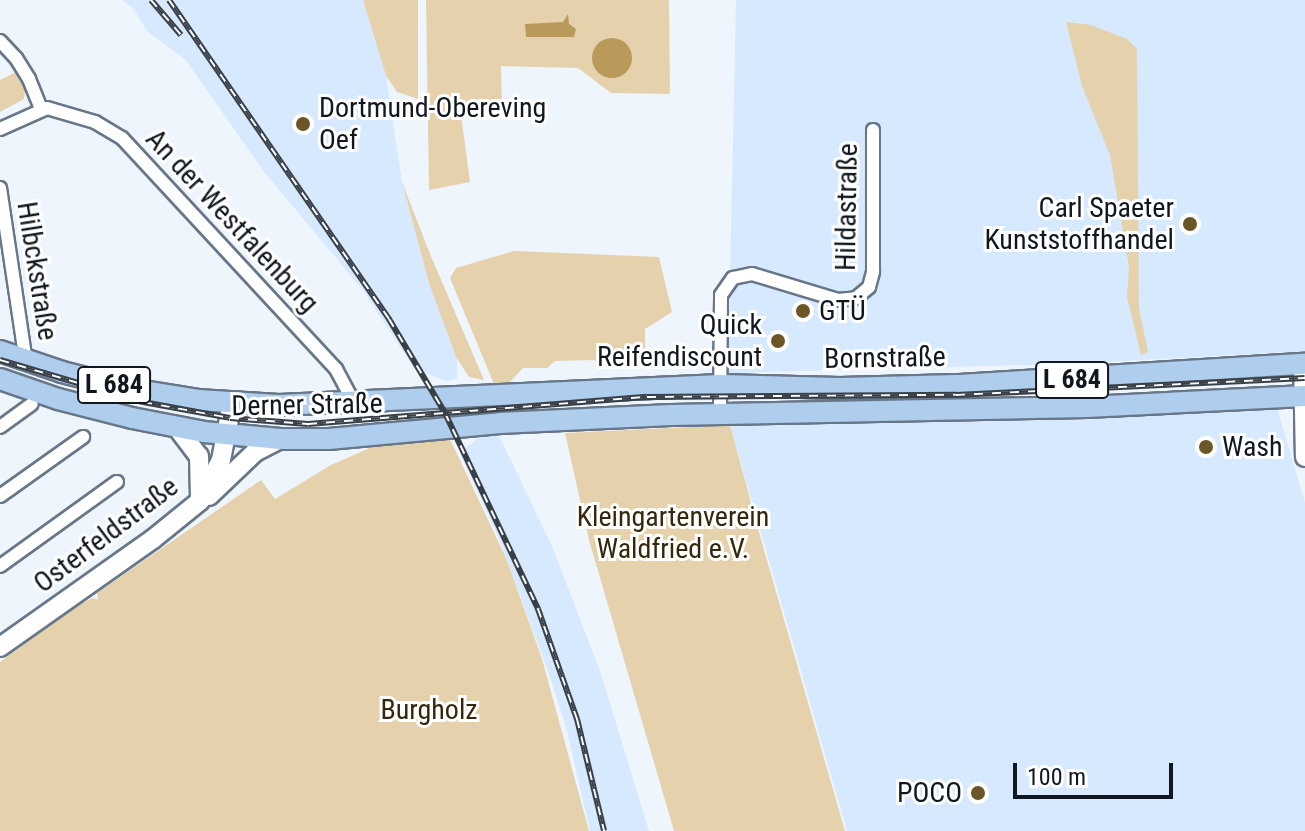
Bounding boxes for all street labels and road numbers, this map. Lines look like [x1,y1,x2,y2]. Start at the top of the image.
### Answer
street label: An der Westfalenburg [139,123,325,319]
street label: Hildastraße [829,143,865,271]
street label: Hilbckstraße [9,199,65,343]
street label: Bornstraße [824,340,946,376]
road number: L 684 [1034,358,1110,402]
road number: L 684 [76,363,152,407]
street label: Derner Straße [231,387,383,423]
street label: Osterfeldstraße [27,470,185,600]

